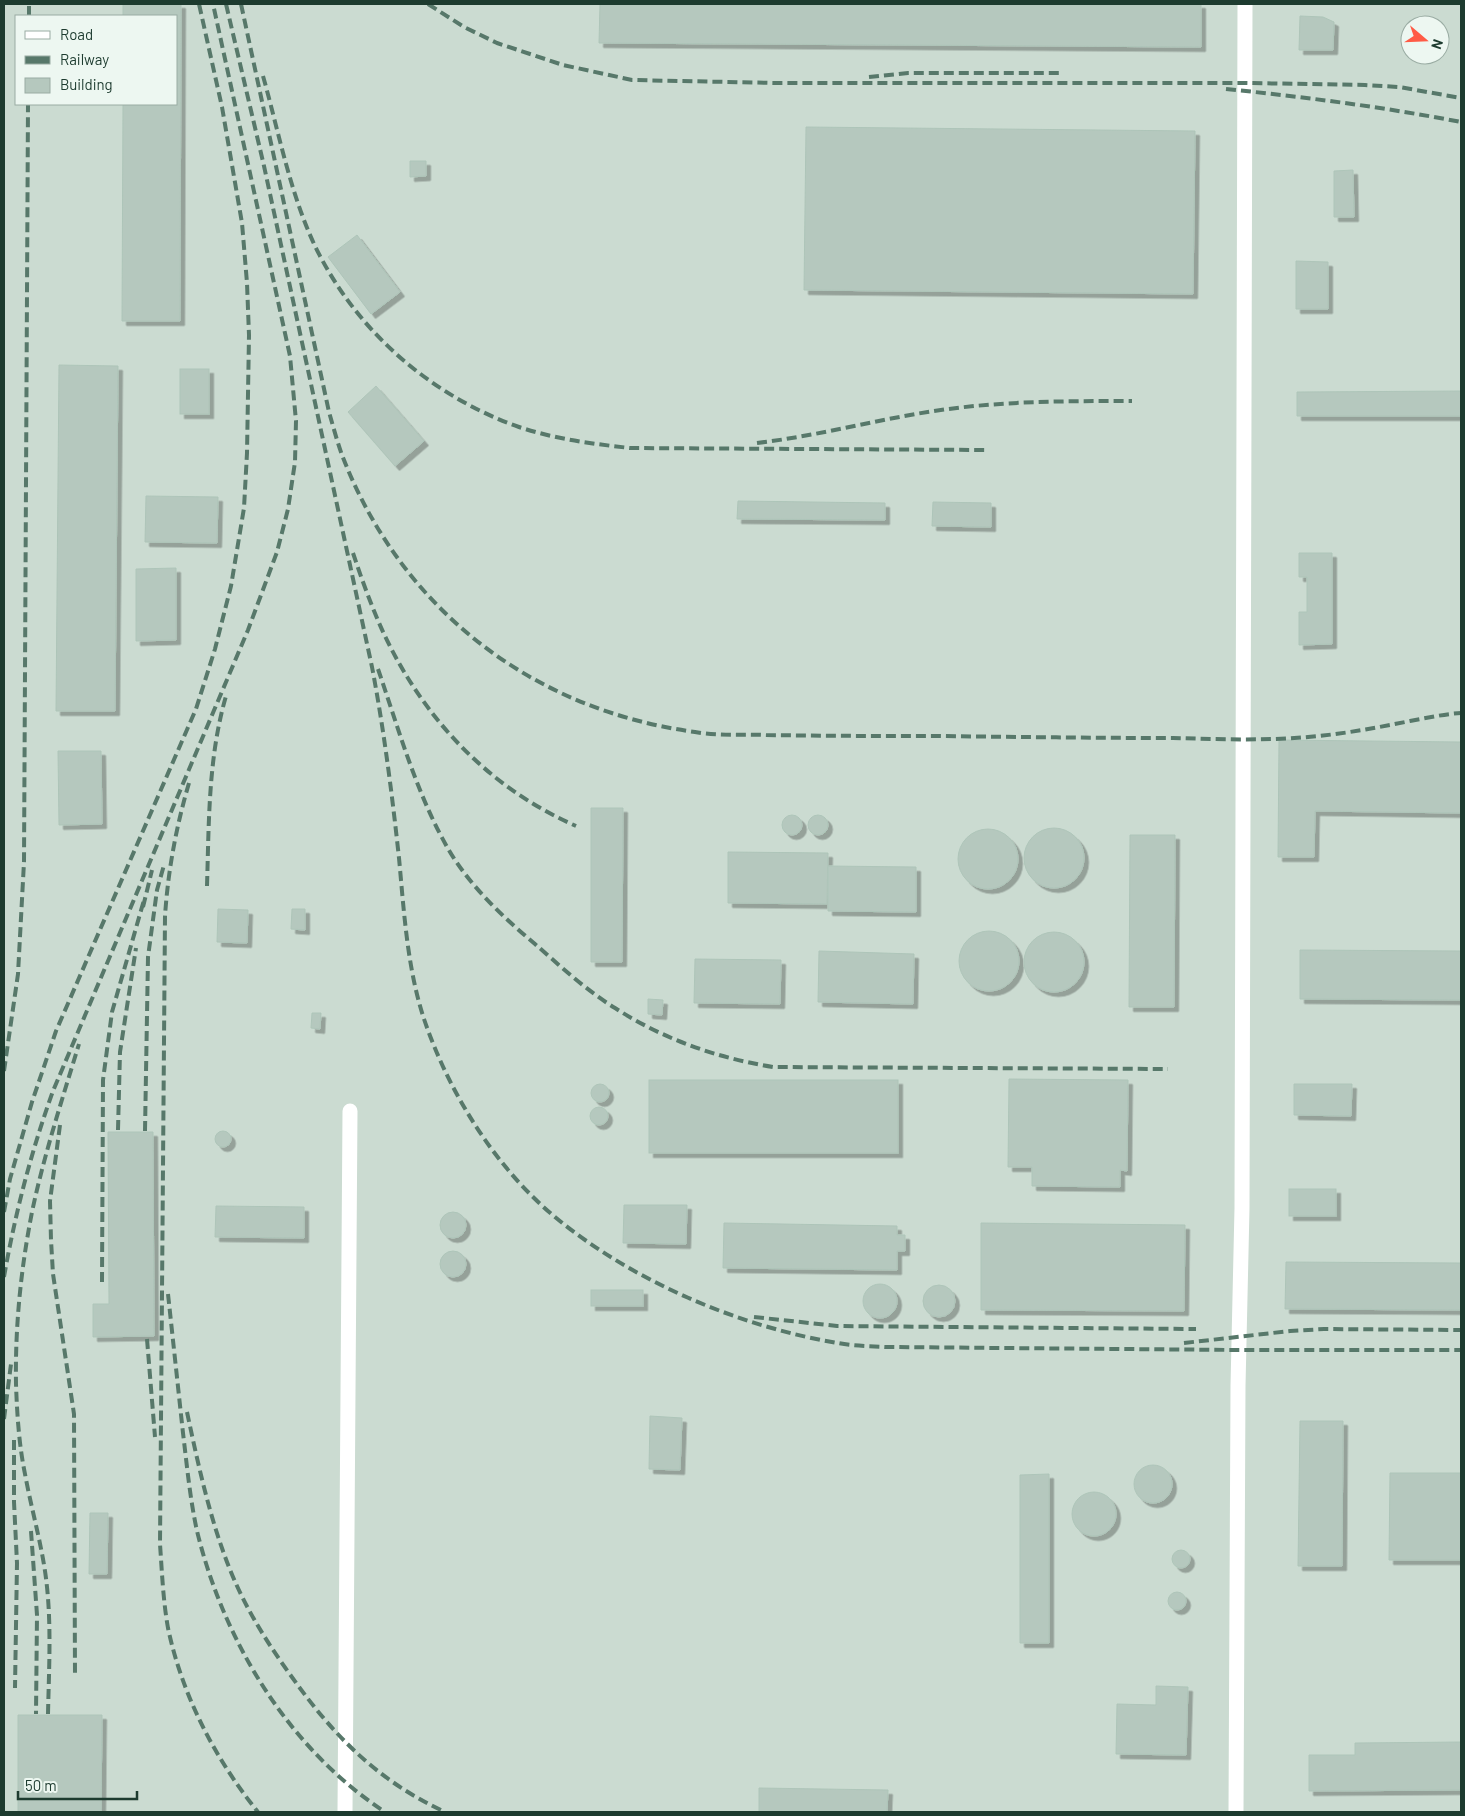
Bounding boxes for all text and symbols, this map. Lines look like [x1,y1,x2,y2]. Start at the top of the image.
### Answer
legend [15,15,178,105]
north arrow [1400,15,1450,65]
text: Road [60,25,93,43]
text: N [1428,37,1447,52]
text: Railway [60,50,109,68]
text: Building [60,75,113,93]
scale bar [18,1768,136,1800]
text: 50 m [25,1776,57,1794]

